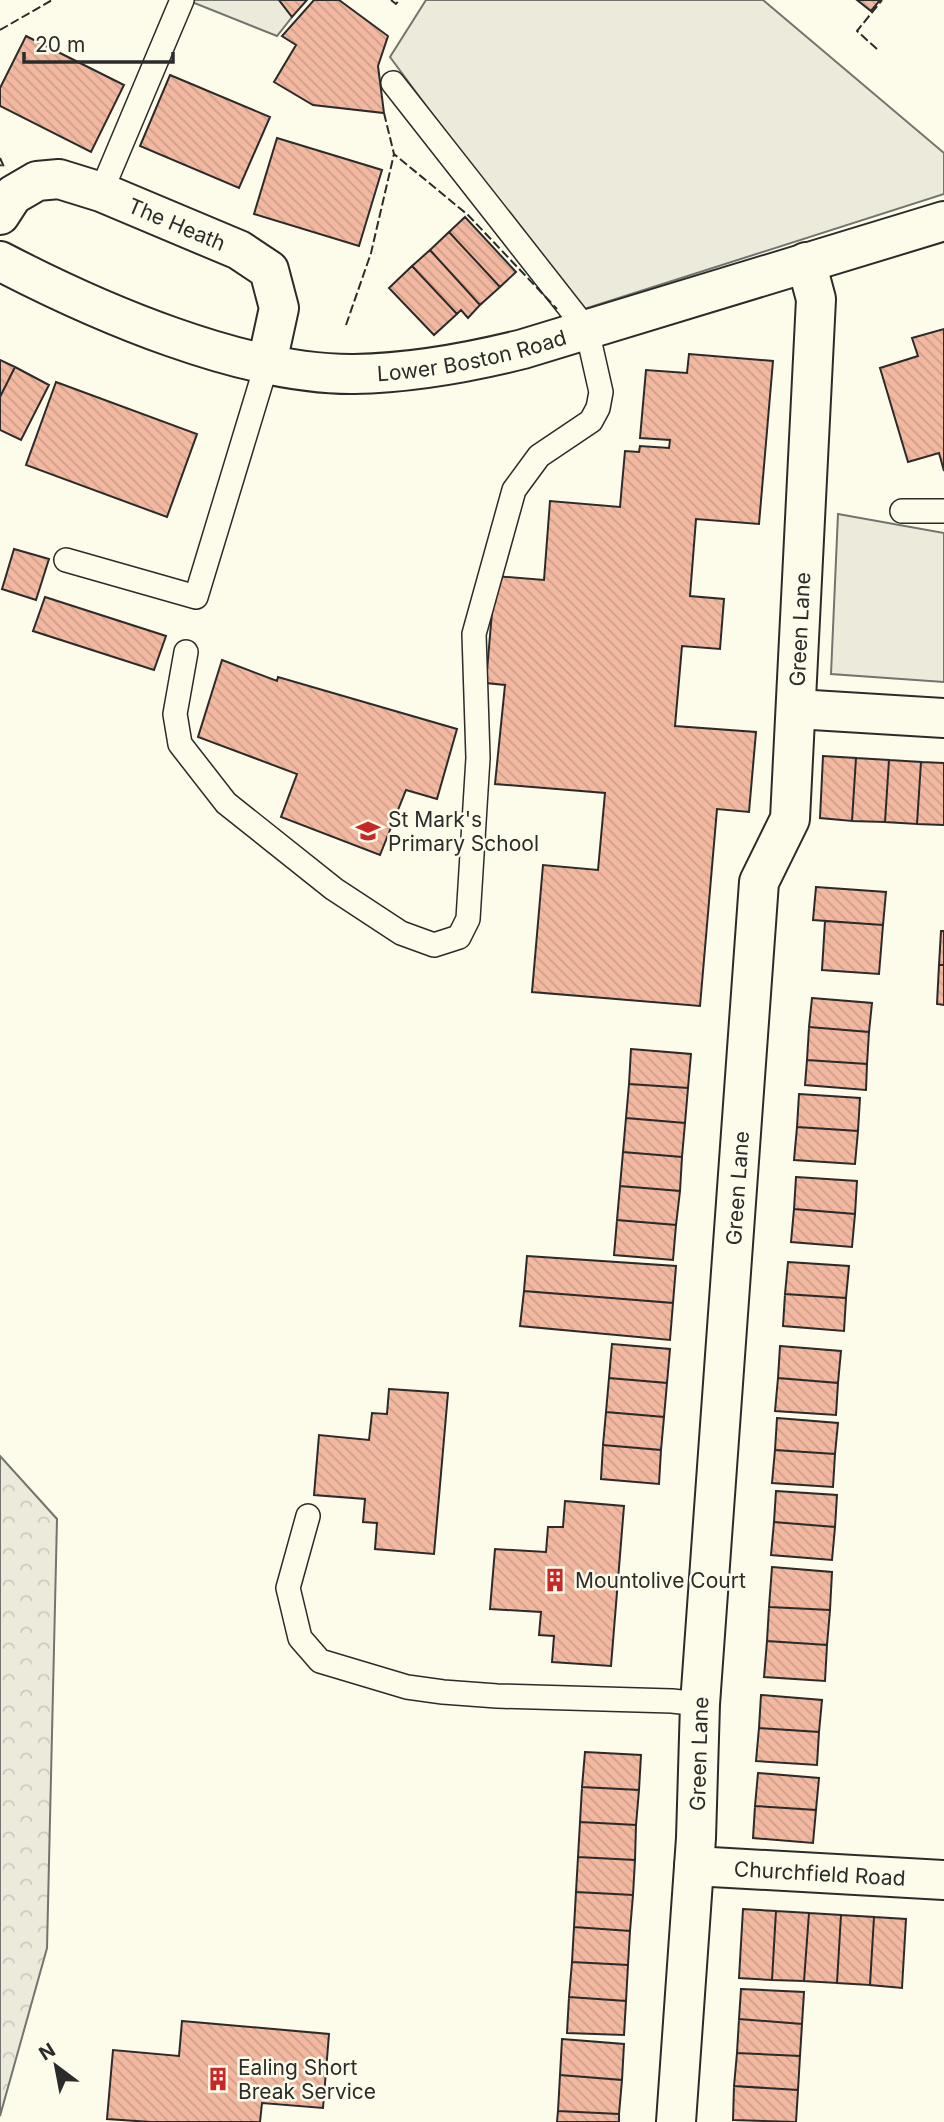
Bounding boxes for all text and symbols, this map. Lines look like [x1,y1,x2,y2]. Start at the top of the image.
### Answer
scale bar [24,21,173,65]
text: 20 m [35,32,85,57]
street label: The Heath [124,192,229,255]
street label: Lower Boston Road [376,324,569,386]
street label: Green Lane [784,572,815,687]
place label: St Mark's Primary School [388,807,539,856]
school or university icon: St Mark's Primary School [354,817,382,845]
street label: Green Lane [720,1130,754,1246]
building icon: Mountolive Court [541,1566,569,1594]
place label: Mountolive Court [575,1568,746,1593]
street label: Green Lane [684,1696,713,1811]
street label: Churchfield Road [733,1856,906,1890]
north arrow [21,2031,91,2101]
text: N [35,2038,59,2066]
place label: Ealing Short Break Service [238,2055,376,2104]
building icon: Ealing Short Break Service [204,2065,232,2093]

